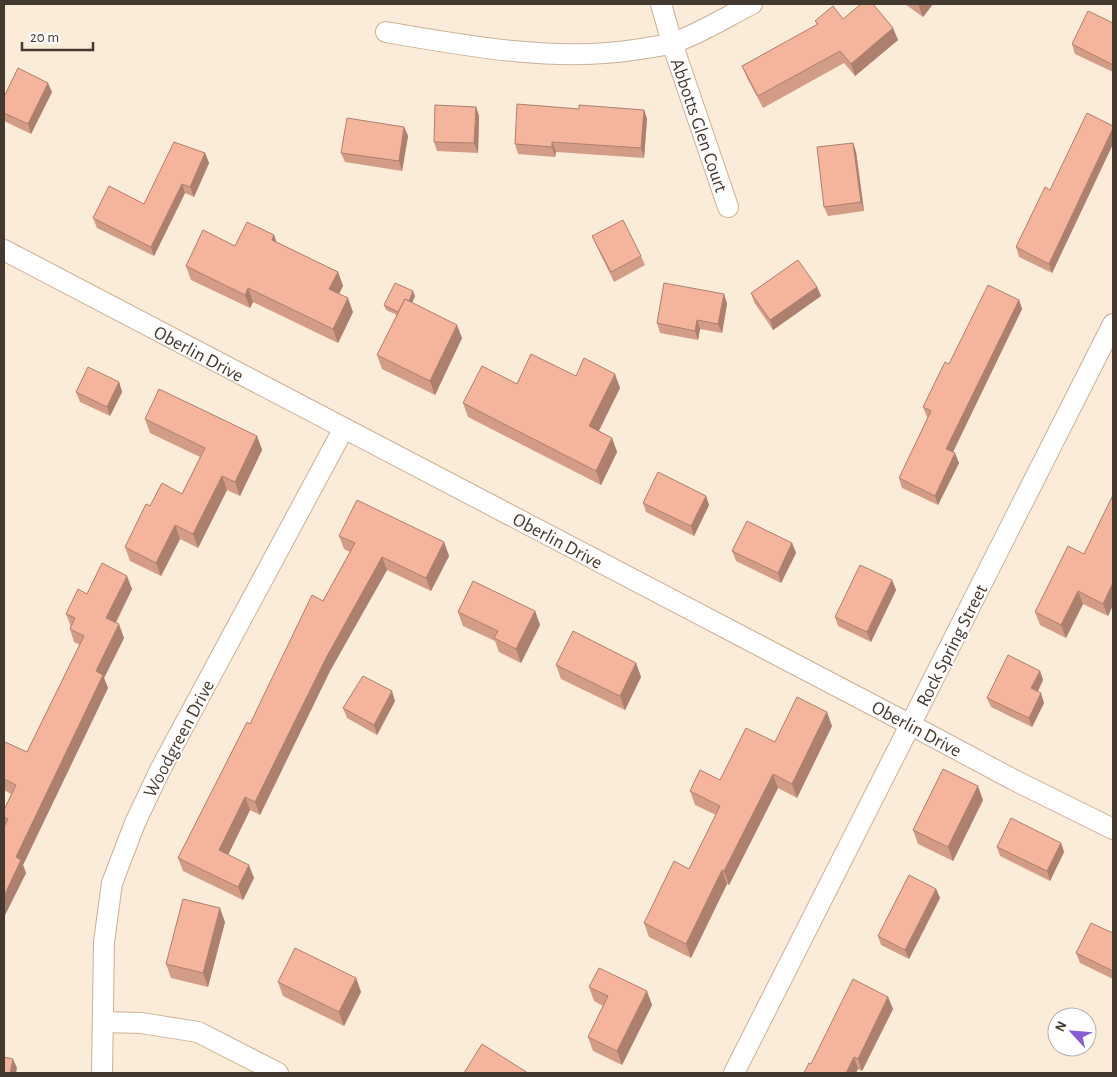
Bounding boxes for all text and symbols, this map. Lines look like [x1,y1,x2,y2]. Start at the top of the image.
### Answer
scale bar [22,20,94,52]
text: 20 m [30,30,59,45]
street label: Abbotts Glen Court [667,56,730,195]
street label: Oberlin Drive [150,323,246,386]
street label: Oberlin Drive [509,510,605,573]
street label: Rock Spring Street [913,581,991,710]
street label: Woodgreen Drive [140,677,218,801]
street label: Oberlin Drive [868,698,964,761]
north arrow [1047,1007,1097,1057]
text: N [1053,1019,1070,1034]

